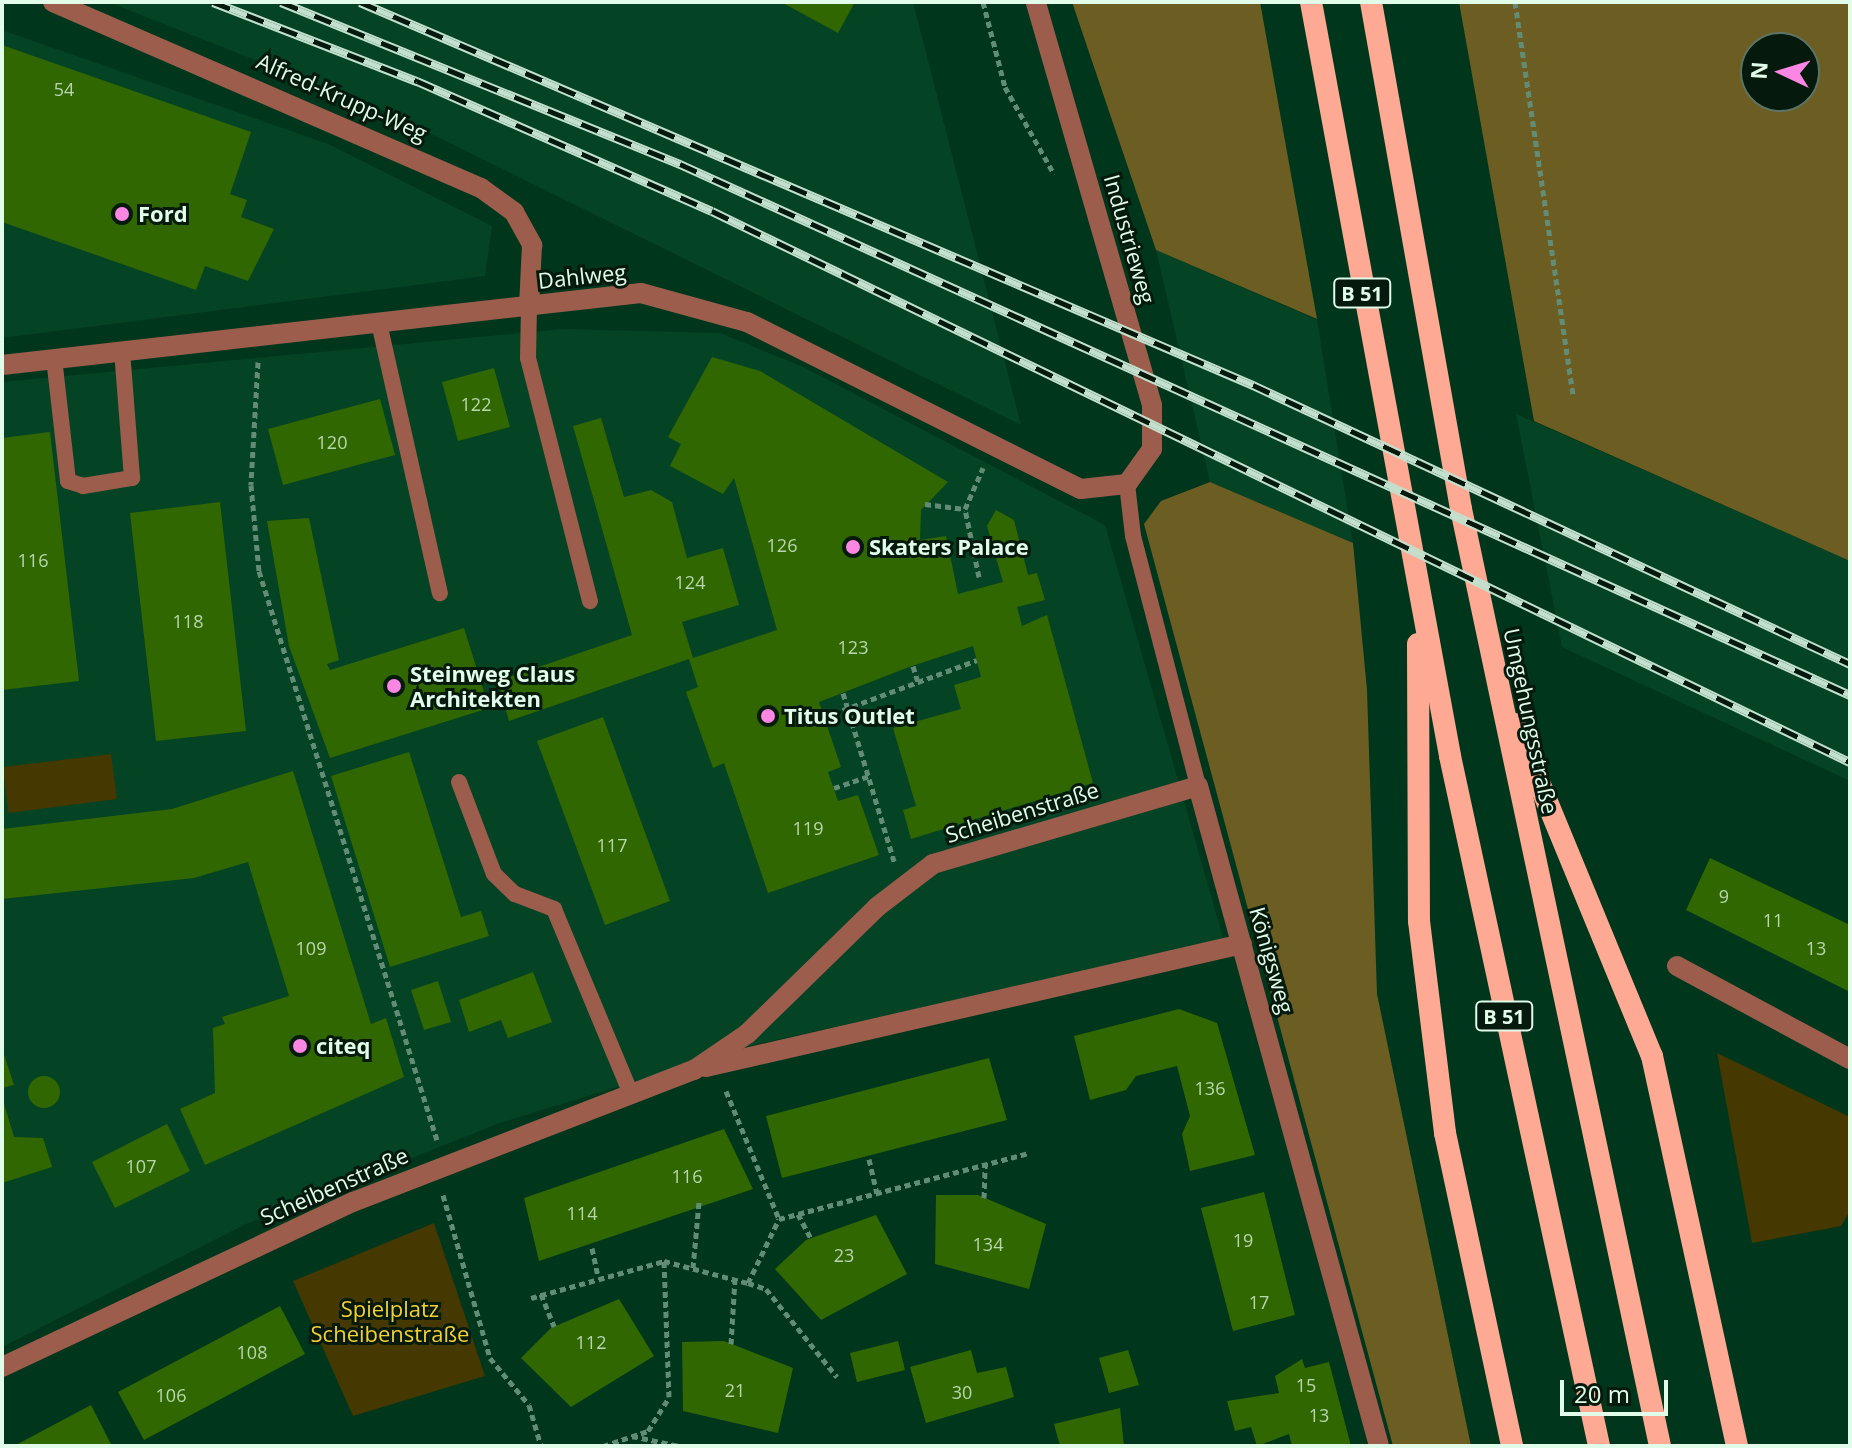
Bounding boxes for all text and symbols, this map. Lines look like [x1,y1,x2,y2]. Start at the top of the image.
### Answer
north arrow [1740,32,1820,112]
street label: Alfred-Krupp-Weg [253,48,431,146]
text: N [1742,61,1774,80]
house number: 54 [54,78,74,100]
street label: Industrieweg [1099,171,1161,307]
place label: Ford [138,201,188,227]
marker: Ford [113,205,131,223]
street label: Dahlweg [537,258,627,294]
road number: B 51 [1332,277,1392,309]
house number: 122 [461,393,491,415]
house number: 120 [317,431,347,453]
house number: 126 [767,534,797,556]
place label: Skaters Palace [869,534,1029,560]
marker: Skaters Palace [844,538,862,556]
house number: 116 [18,549,48,571]
house number: 124 [675,571,705,593]
house number: 118 [173,610,203,632]
street label: Umgehungsstraße [1498,626,1564,816]
house number: 123 [838,636,868,658]
place label: Steinweg Claus Architekten [410,660,575,712]
marker: Steinweg Claus Architekten [385,677,403,695]
place label: Titus Outlet [784,703,915,729]
marker: Titus Outlet [759,707,777,725]
street label: Scheibenstraße [942,776,1102,848]
house number: 119 [793,817,823,839]
house number: 117 [597,834,627,856]
house number: 9 [1719,885,1729,907]
street label: Königsweg [1244,904,1300,1016]
house number: 11 [1763,909,1783,931]
house number: 109 [296,937,326,959]
house number: 13 [1806,937,1826,959]
road number: B 51 [1474,1000,1534,1032]
place label: citeq [316,1033,370,1059]
marker: citeq [291,1037,309,1055]
house number: 136 [1195,1077,1225,1099]
street label: Scheibenstraße [256,1142,412,1230]
house number: 107 [126,1155,156,1177]
house number: 116 [672,1165,702,1187]
house number: 114 [567,1202,597,1224]
house number: 19 [1233,1229,1253,1251]
house number: 134 [973,1233,1003,1255]
house number: 23 [834,1244,854,1266]
house number: 17 [1249,1291,1269,1313]
park label: Spielplatz Scheibenstraße [311,1295,469,1346]
house number: 112 [576,1331,606,1353]
house number: 108 [237,1341,267,1363]
scale bar [1564,1364,1672,1414]
house number: 15 [1296,1374,1316,1396]
text: 20 m [1574,1377,1630,1410]
house number: 21 [725,1379,745,1401]
house number: 30 [952,1381,972,1403]
house number: 106 [156,1384,186,1406]
house number: 13 [1309,1404,1329,1426]

